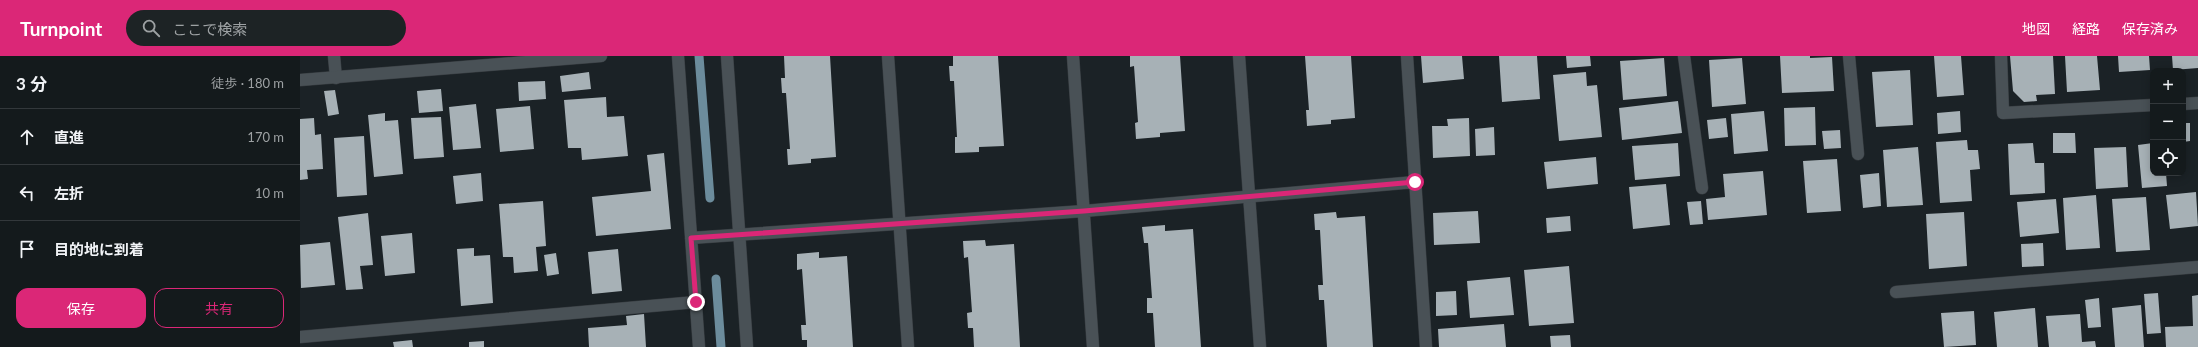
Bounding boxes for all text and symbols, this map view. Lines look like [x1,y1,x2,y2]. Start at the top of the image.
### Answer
search box [126,10,406,46]
text: Turnpoint [20,17,102,40]
icon: search [140,17,162,39]
text: ここで検索 [172,20,247,38]
text: 地図 [2022,20,2050,37]
text: 経路 [2072,20,2100,37]
text: 保存済み [2122,20,2178,37]
map controls [2150,68,2186,176]
button: + [2150,68,2186,104]
text: 3 分 [16,73,47,94]
text: 徒歩 · 180 m [211,75,284,91]
button: − [2150,104,2186,140]
icon: ahead [16,126,38,148]
text: 直進 [54,128,84,146]
text: 170 m [247,129,284,145]
button: locate [2150,140,2186,176]
route start [1406,173,1424,191]
icon: left [16,182,38,204]
text: 左折 [54,184,84,202]
text: 10 m [255,185,284,201]
icon: arrive [16,238,38,260]
text: 目的地に到着 [54,240,144,258]
button: 保存 [16,288,146,328]
button: 共有 [154,288,284,328]
route end [687,293,705,311]

